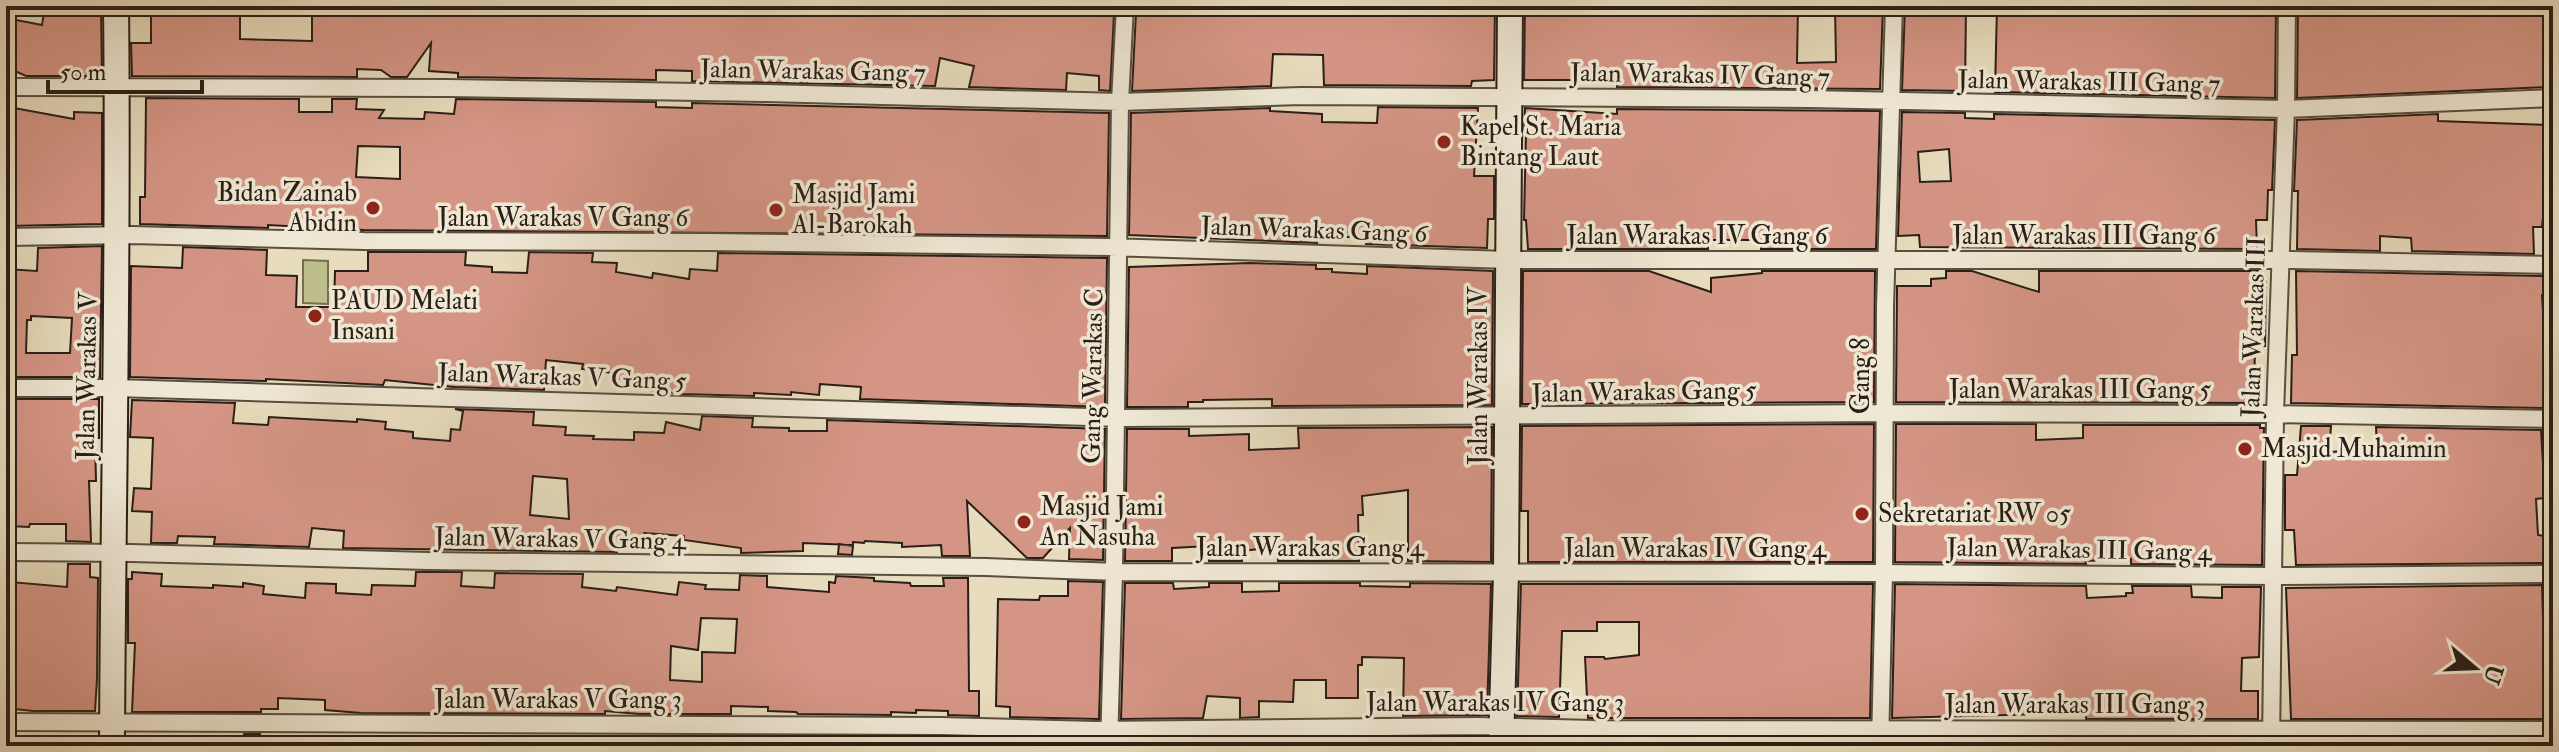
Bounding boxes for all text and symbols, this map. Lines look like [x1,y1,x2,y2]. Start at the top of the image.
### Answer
scale bar [48,44,202,94]
street label: Jalan Warakas Gang 7 [699,53,926,89]
text: 50 m [60,57,107,88]
street label: Jalan Warakas IV Gang 7 [1569,57,1830,93]
street label: Jalan Warakas III Gang 7 [1956,64,2221,100]
place label: Kapel St. Maria Bintang Laut [1460,111,1622,173]
marker: Kapel St. Maria Bintang Laut [1435,133,1453,151]
place label: Bidan Zainab Abidin [217,177,357,239]
place label: Masjid Jami Al-Barokah [791,179,916,241]
marker: Bidan Zainab Abidin [364,199,382,217]
marker: Masjid Jami Al-Barokah [767,201,785,219]
street label: Jalan Warakas V Gang 6 [437,202,690,234]
street label: Jalan Warakas Gang 6 [1199,210,1430,250]
street label: Jalan Warakas IV Gang 6 [1566,220,1829,252]
street label: Jalan Warakas III Gang 6 [1951,220,2218,252]
street label: Jalan Warakas III [2235,236,2273,419]
place label: PAUD Melati Insani [331,285,478,347]
street label: Jalan Warakas IV [1463,285,1495,466]
street label: Gang Warakas C [1075,288,1111,464]
street label: Jalan Warakas V [70,290,104,461]
marker: PAUD Melati Insani [306,307,324,325]
street label: Gang 8 [1845,338,1877,414]
street label: Jalan Warakas V Gang 5 [436,357,687,397]
street label: Jalan Warakas Gang 5 [1530,374,1757,410]
street label: Jalan Warakas III Gang 5 [1948,374,2212,406]
place label: Masjid Muhaimin [2261,433,2447,465]
marker: Masjid Muhaimin [2236,440,2254,458]
place label: Masjid Jami An Nasuha [1039,491,1164,553]
place label: Sekretariat RW 05 [1878,498,2071,530]
marker: Sekretariat RW 05 [1853,505,1871,523]
marker: Masjid Jami An Nasuha [1015,513,1033,531]
street label: Jalan Warakas V Gang 4 [433,521,687,557]
street label: Jalan Warakas Gang 4 [1195,532,1425,564]
street label: Jalan Warakas III Gang 4 [1945,532,2213,568]
street label: Jalan Warakas IV Gang 4 [1563,533,1827,565]
north arrow [2435,628,2515,708]
text: U [2477,661,2509,688]
street label: Jalan Warakas V Gang 3 [433,684,682,716]
street label: Jalan Warakas IV Gang 3 [1365,687,1624,719]
street label: Jalan Warakas III Gang 3 [1944,689,2205,721]

